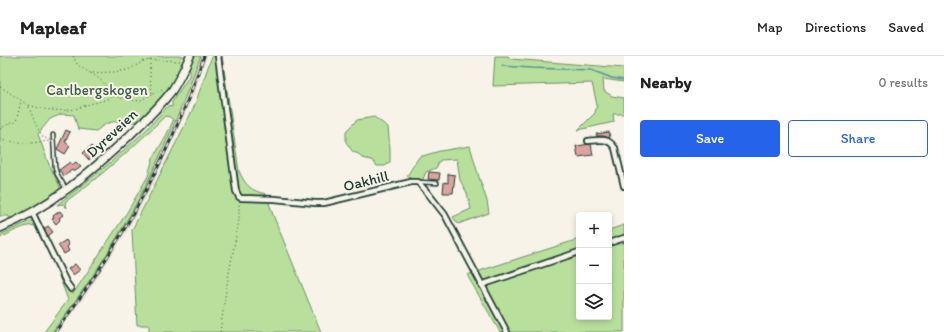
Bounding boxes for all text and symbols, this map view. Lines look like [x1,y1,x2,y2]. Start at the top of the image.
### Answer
text: Mapleaf [20,16,86,39]
text: Map [757,19,783,36]
text: Directions [805,19,866,36]
text: Saved [888,19,924,36]
text: Nearby [640,72,692,92]
text: 0 results [878,75,928,90]
park label: Carlbergskogen [46,81,148,99]
street label: Dyreveien [83,105,142,161]
button: Save [640,120,780,157]
button: Share [788,120,928,157]
street label: Oakhill [341,166,391,195]
map controls [576,212,612,320]
button: + [576,212,612,248]
button: − [576,248,612,284]
button: layers [576,284,612,320]

